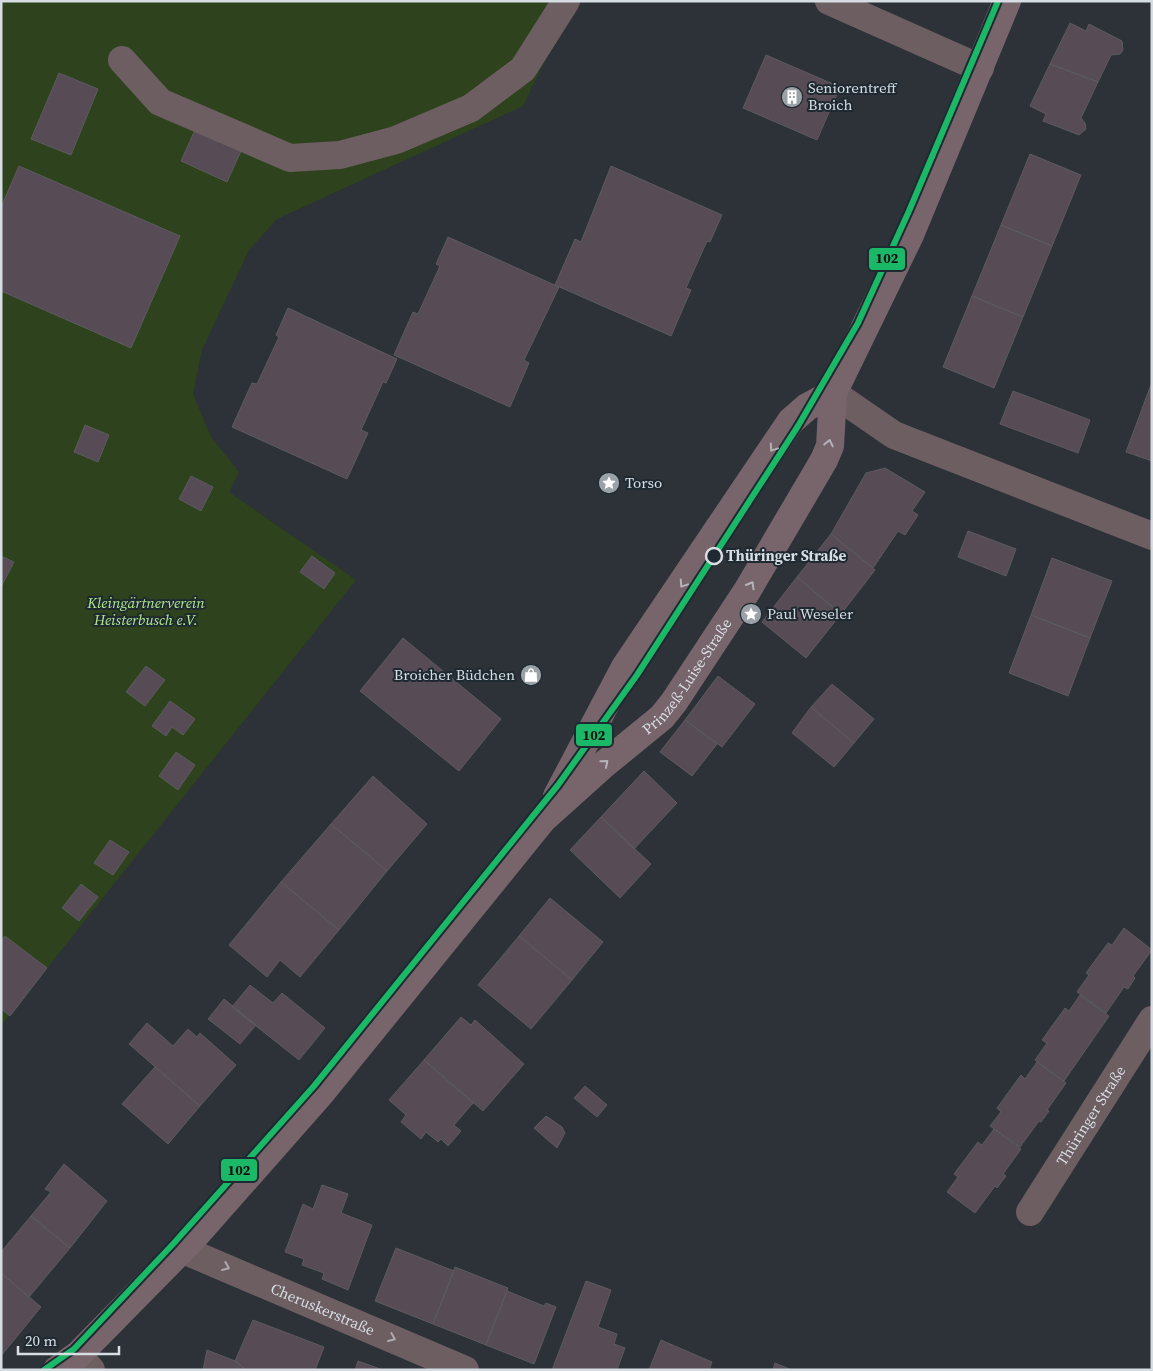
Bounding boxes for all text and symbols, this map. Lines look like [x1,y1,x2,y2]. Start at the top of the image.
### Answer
place label: Seniorentreff Broich [808,77,898,115]
building icon: Seniorentreff Broich [780,85,804,109]
line badge: 102 [868,247,906,271]
text: 102 [876,248,899,268]
one-way arrow [823,438,834,447]
one-way arrow [770,443,779,452]
place icon: Torso [597,471,621,495]
place label: Torso [625,472,662,493]
place label: Thüringer Straße [726,545,846,566]
marker: Thüringer Straße [705,547,723,565]
one-way arrow [680,578,689,587]
one-way arrow [745,581,755,590]
park label: Kleingärtnerverein Heisterbusch e.V. [86,592,205,630]
place icon: Paul Weseler [739,602,763,626]
place label: Paul Weseler [767,603,854,624]
street label: Prinzeß-Luise-Straße [637,614,736,739]
shop icon: Broicher Büdchen [519,663,543,687]
place label: Broicher Büdchen [394,664,515,685]
line badge: 102 [575,723,613,747]
text: 102 [583,725,606,745]
one-way arrow [599,760,608,769]
street label: Thüringer Straße [1051,1061,1131,1170]
line badge: 102 [220,1158,258,1182]
text: 102 [228,1160,251,1180]
one-way arrow [221,1260,230,1271]
street label: Cheruskerstraße [268,1277,378,1340]
scale bar [18,1324,119,1356]
text: 20 m [25,1330,57,1351]
one-way arrow [387,1333,395,1343]

